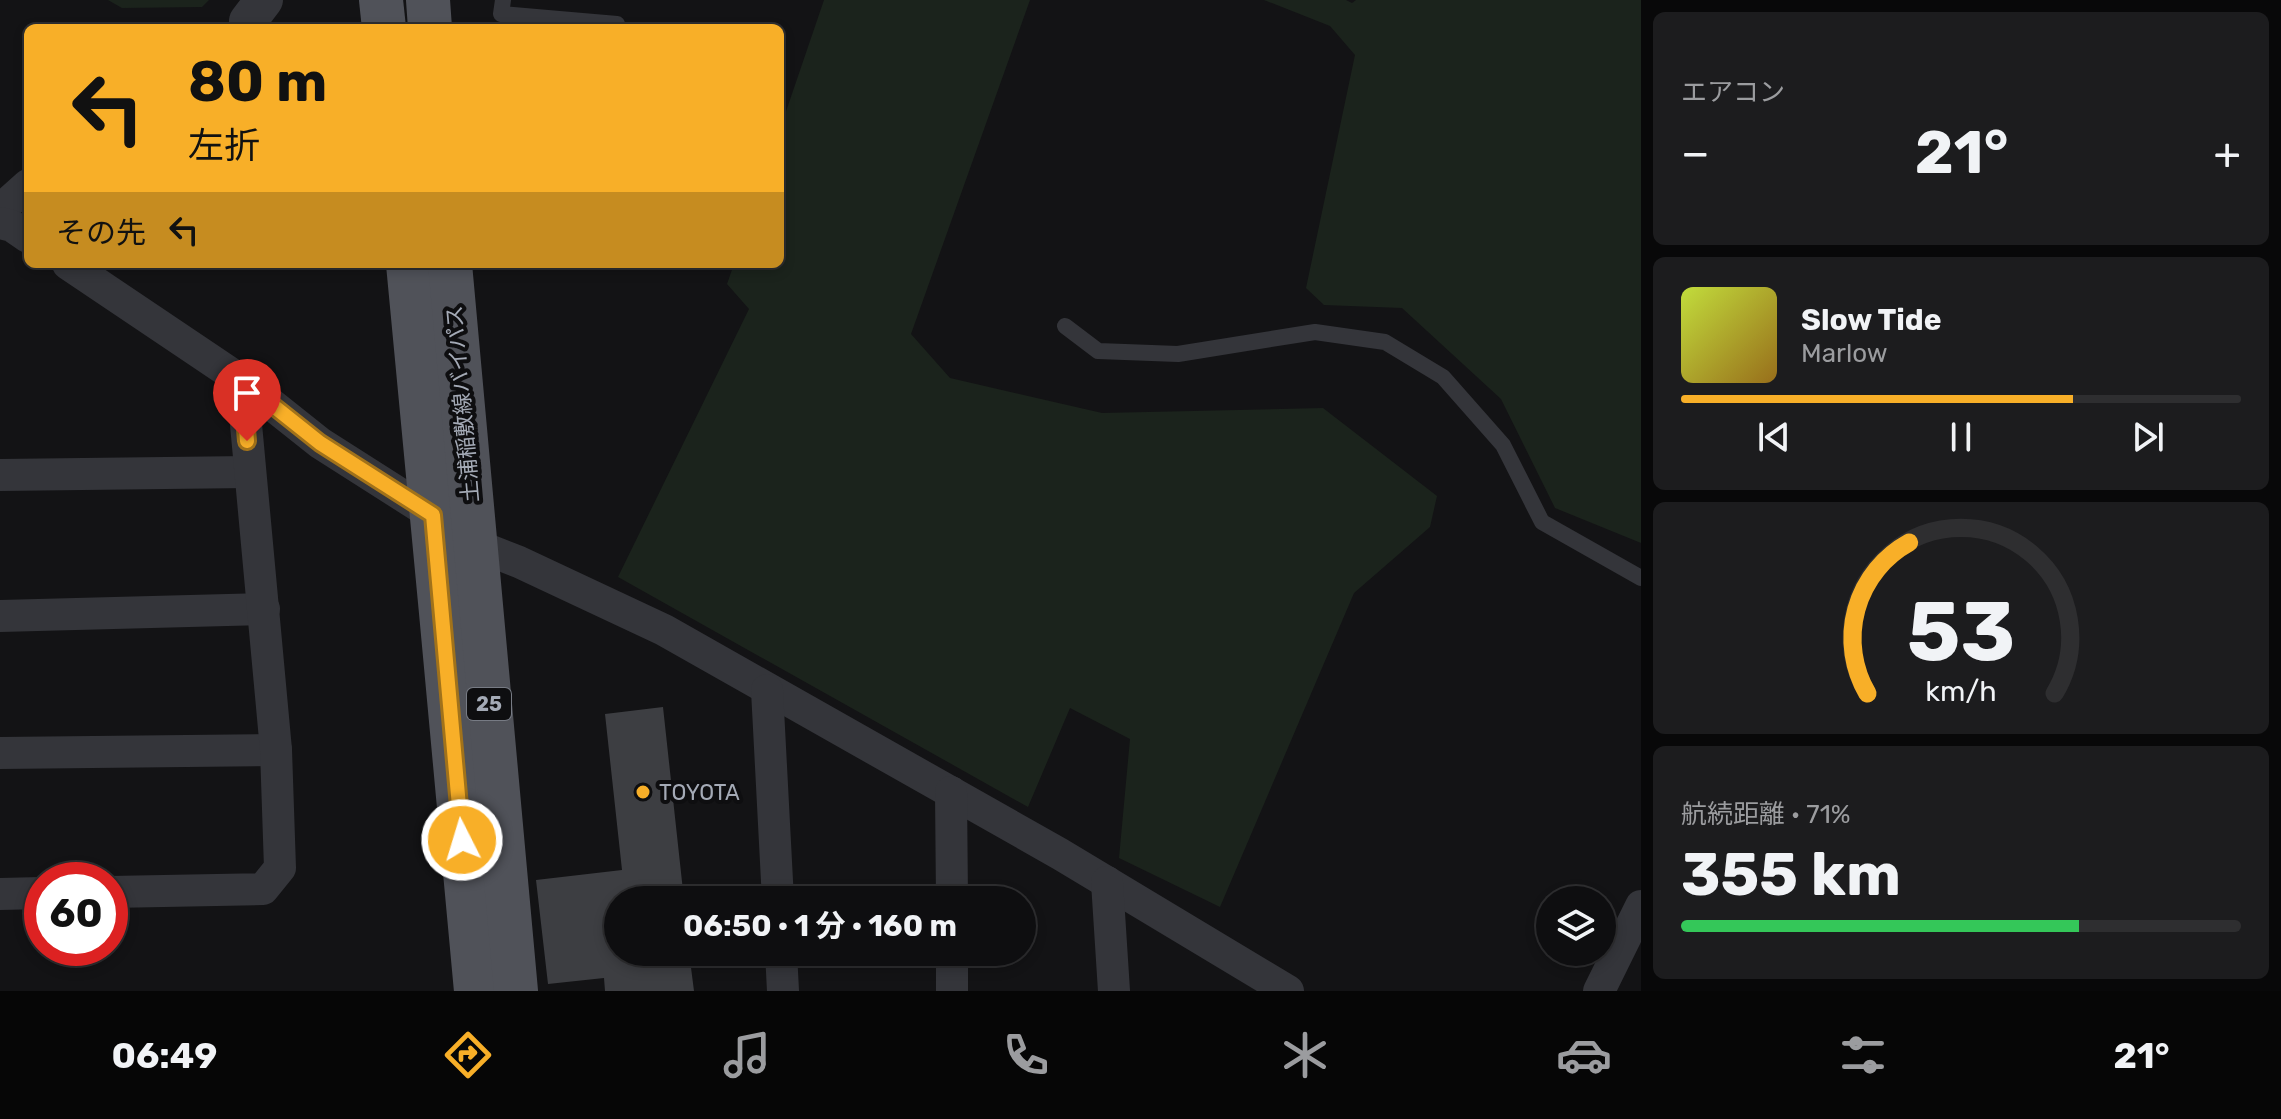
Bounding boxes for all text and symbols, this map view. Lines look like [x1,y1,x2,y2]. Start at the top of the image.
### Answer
text: 80 m [188,49,327,115]
icon: left [56,56,160,160]
text: エアコン [1681,77,1785,108]
text: 21° [1915,117,2008,188]
text: 左折 [188,124,260,167]
text: − [1681,127,1710,179]
text: + [2214,127,2241,179]
icon: left [162,208,206,252]
text: その先 [56,215,146,251]
text: Slow Tide [1801,302,1941,338]
street label: 土浦稲敷線バイパス [440,304,485,504]
text: Marlow [1801,338,1888,369]
pin [213,359,281,441]
icon: arrive [225,371,269,415]
icon: previous [1752,415,1796,459]
icon: pause [1939,415,1983,459]
icon: next [2126,415,2170,459]
text: 53 [1907,581,2015,680]
text: km/h [1925,674,1997,708]
road number: 25 [467,688,511,720]
place label: TOYOTA [659,779,740,806]
marker: TOYOTA [634,783,652,801]
position arrow [420,798,504,882]
text: 航続距離 · 71% [1681,799,1851,830]
text: 355 km [1681,839,1901,910]
speed limit sign: 60 [24,862,128,966]
map controls [1536,886,1616,966]
button: layers [1536,886,1616,966]
text: 06:50 · 1 分 · 160 m [683,908,957,944]
icon: directions [440,1027,496,1083]
icon: music [719,1027,775,1083]
icon: phone [998,1027,1054,1083]
icon: climate [1277,1027,1333,1083]
icon: car [1556,1027,1612,1083]
icon: filters [1835,1027,1891,1083]
text: 06:49 [111,1034,217,1077]
text: 21° [2113,1034,2170,1077]

